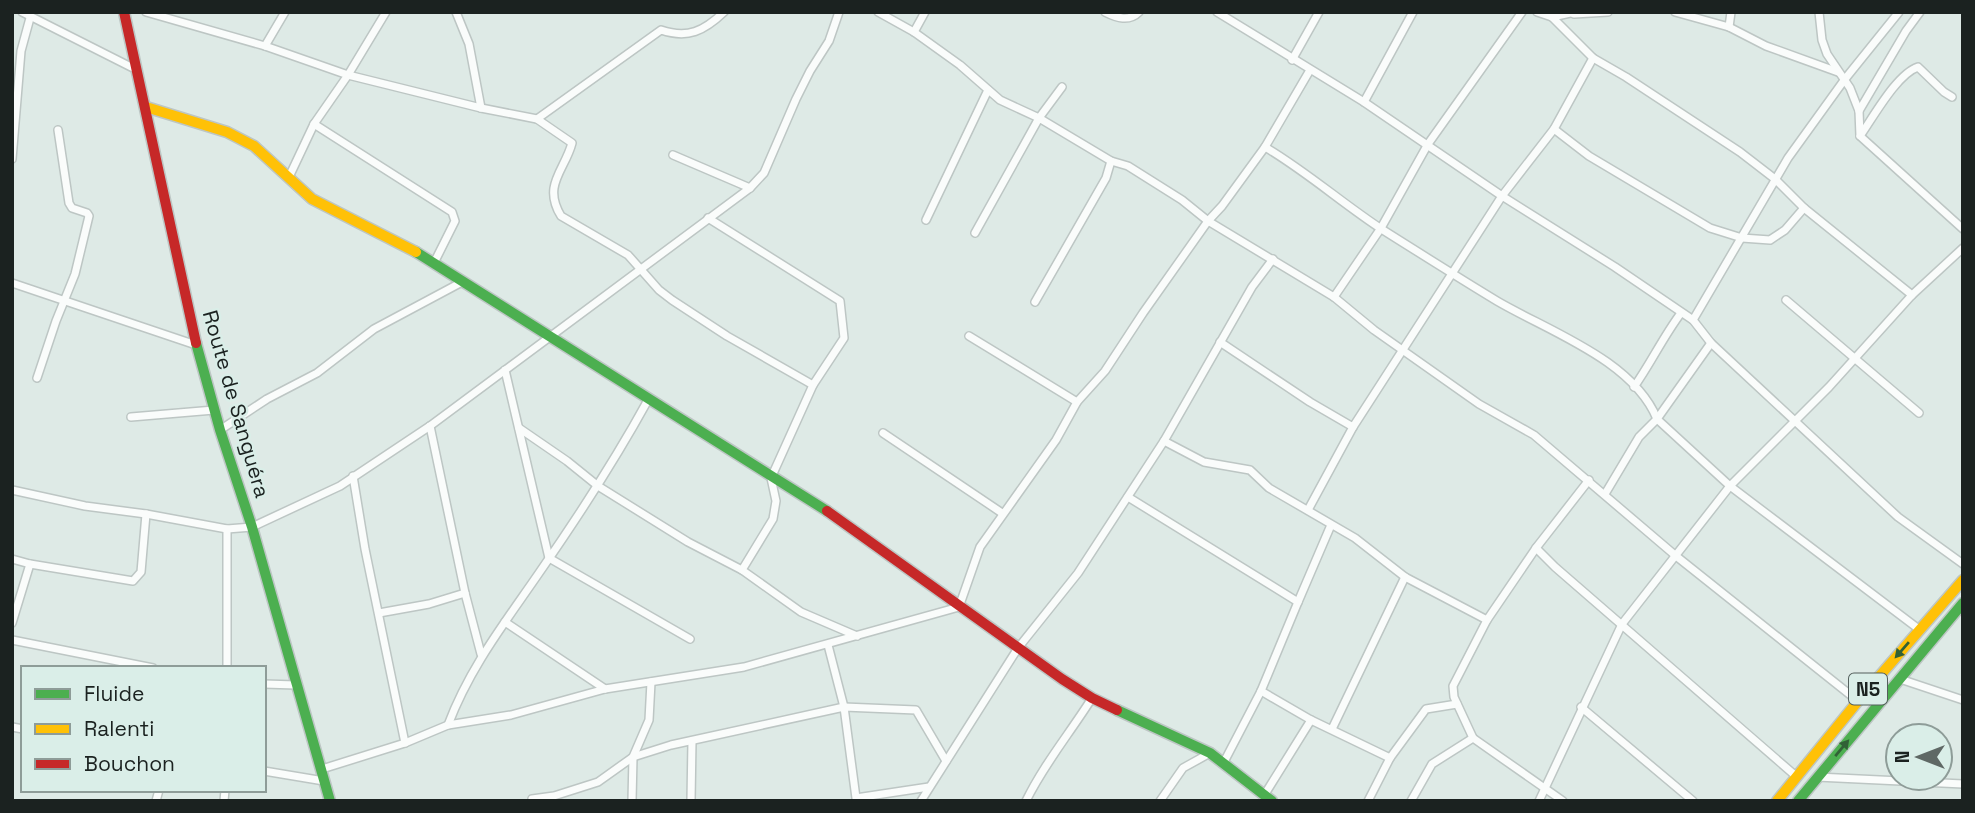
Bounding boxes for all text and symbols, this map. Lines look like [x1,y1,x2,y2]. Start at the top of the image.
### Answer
street label: Route de Sanguéra [197,307,276,501]
one-way arrow [1894,641,1910,659]
legend [21,666,266,792]
road number: N5 [1849,674,1887,704]
text: Fluide [84,680,144,707]
text: Ralenti [84,715,154,742]
north arrow [1884,722,1954,792]
one-way arrow [1834,740,1849,757]
text: Bouchon [84,750,175,777]
text: N [1890,751,1915,763]

